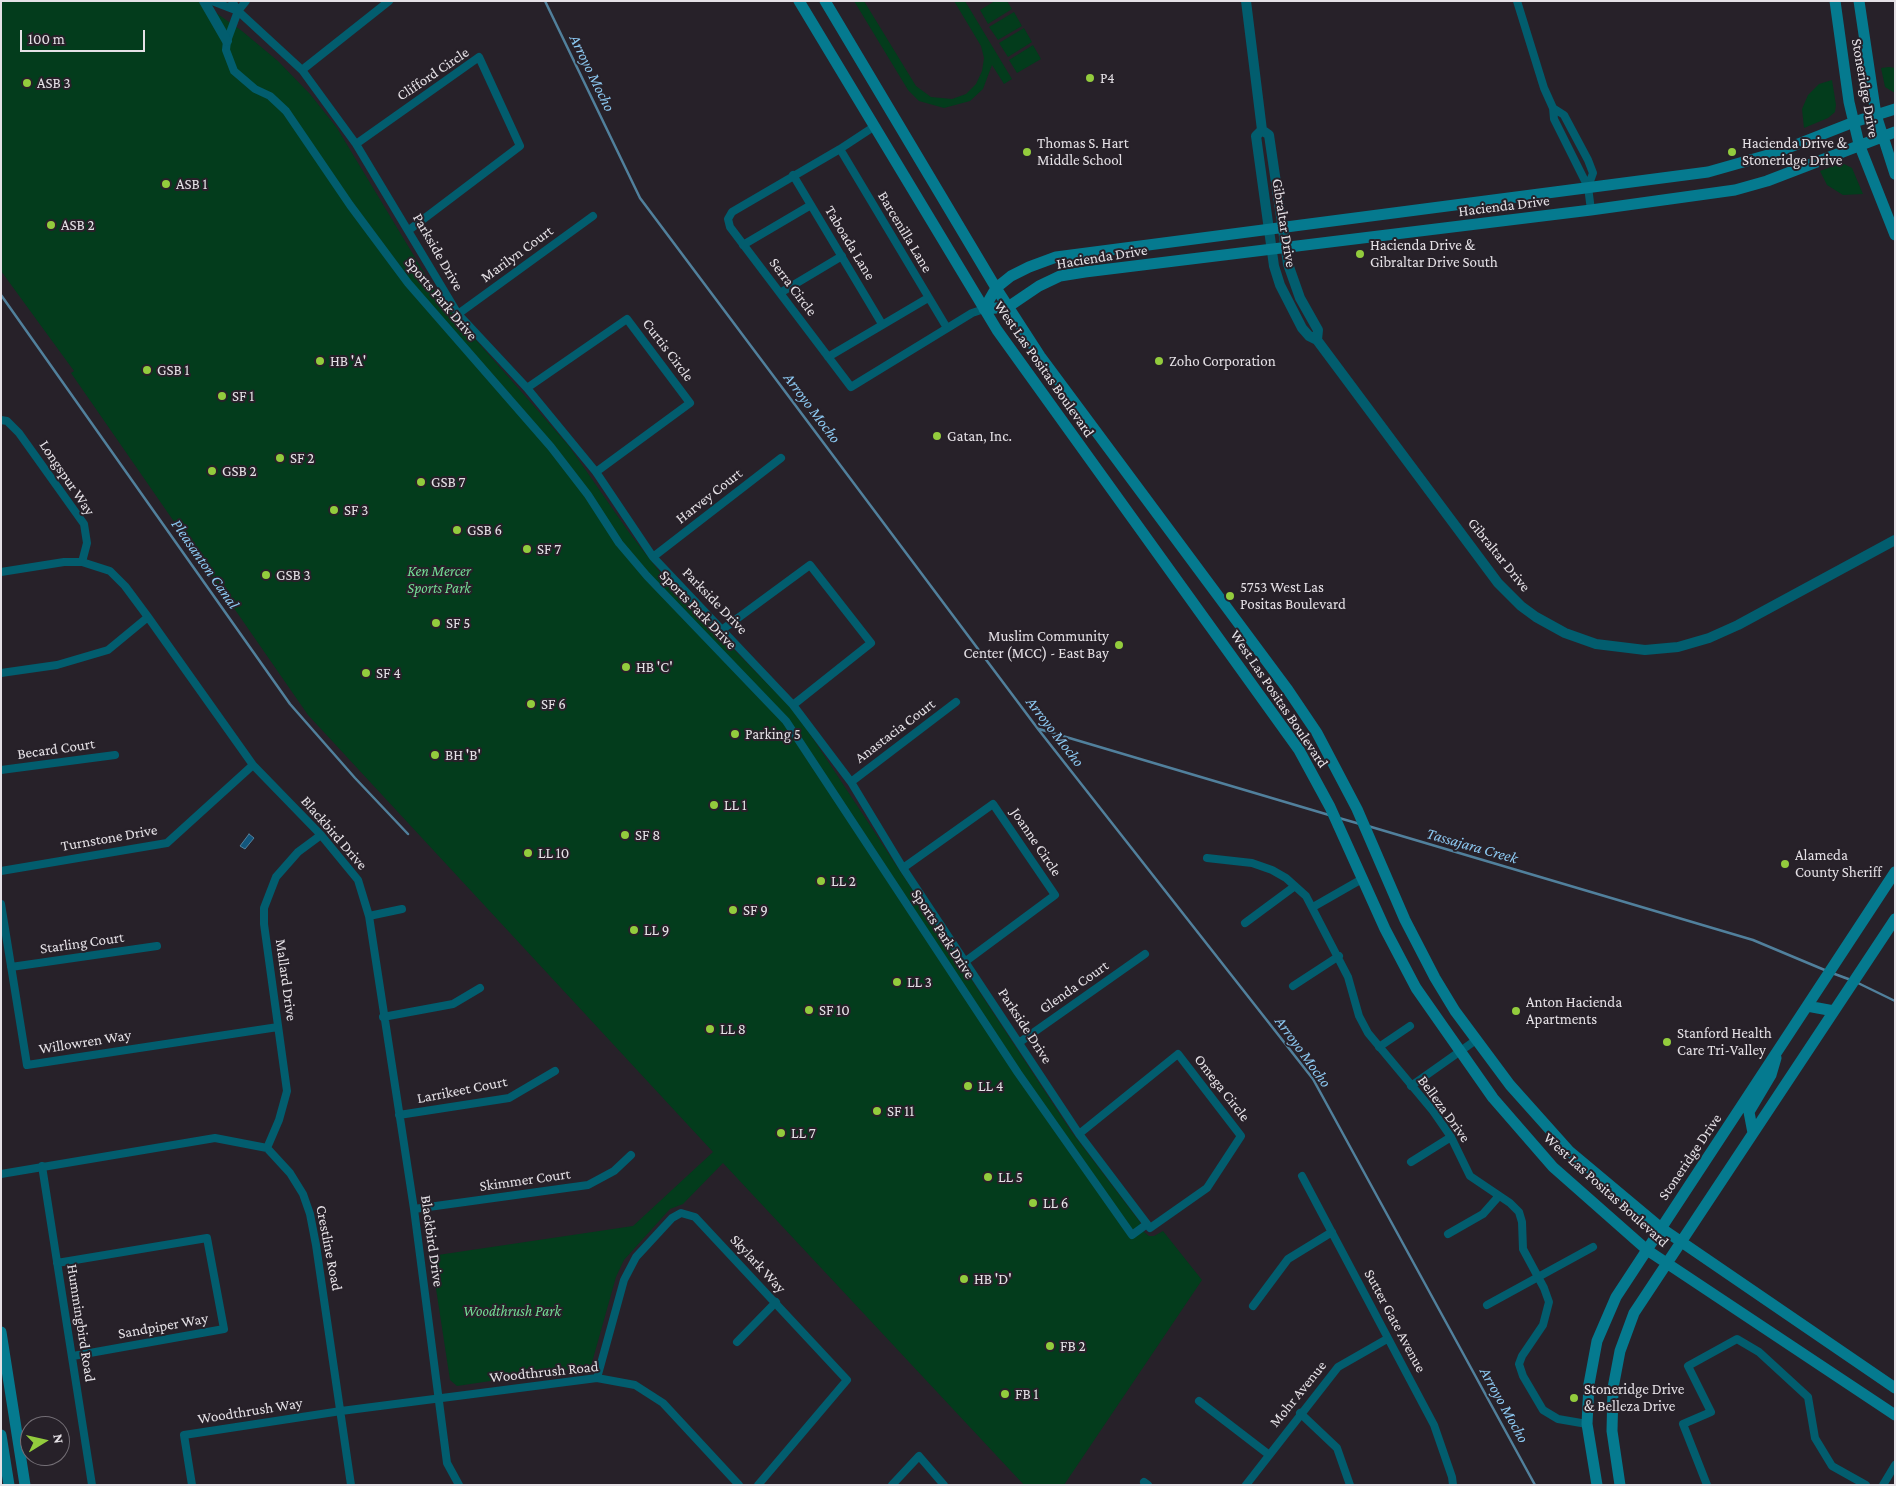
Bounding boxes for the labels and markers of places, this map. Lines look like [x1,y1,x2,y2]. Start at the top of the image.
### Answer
place label: P4 [1100,69,1115,87]
marker: P4 [1084,72,1096,84]
place label: ASB 3 [37,74,71,92]
marker: ASB 3 [21,77,33,89]
place label: Thomas S. Hart Middle School [1037,134,1129,169]
place label: Hacienda Drive & Stoneridge Drive [1742,134,1847,169]
marker: Thomas S. Hart Middle School [1021,146,1033,158]
marker: Hacienda Drive & Stoneridge Drive [1726,146,1738,158]
place label: ASB 1 [176,175,207,193]
marker: ASB 1 [160,178,172,190]
place label: ASB 2 [61,216,95,234]
marker: ASB 2 [45,219,57,231]
place label: Hacienda Drive & Gibraltar Drive South [1370,236,1498,271]
marker: Hacienda Drive & Gibraltar Drive South [1354,248,1366,260]
place label: HB 'A' [330,352,366,370]
place label: Zoho Corporation [1169,352,1276,370]
marker: HB 'A' [314,355,326,367]
marker: Zoho Corporation [1153,355,1165,367]
place label: GSB 1 [157,361,190,379]
marker: GSB 1 [141,364,153,376]
place label: SF 1 [232,387,254,405]
marker: SF 1 [216,390,228,402]
place label: Gatan, Inc. [947,427,1012,445]
marker: Gatan, Inc. [931,430,943,442]
place label: SF 2 [290,449,314,467]
marker: SF 2 [274,452,286,464]
place label: GSB 2 [222,462,257,480]
marker: GSB 2 [206,465,218,477]
place label: GSB 7 [431,473,465,491]
marker: GSB 7 [415,476,427,488]
place label: SF 3 [344,501,368,519]
marker: SF 3 [328,504,340,516]
place label: GSB 6 [467,521,502,539]
marker: GSB 6 [451,524,463,536]
place label: SF 7 [537,540,561,558]
marker: SF 7 [521,543,533,555]
place label: GSB 3 [276,566,311,584]
marker: GSB 3 [260,569,272,581]
place label: 5753 West Las Positas Boulevard [1240,578,1346,613]
marker: 5753 West Las Positas Boulevard [1224,590,1236,602]
place label: SF 5 [446,614,470,632]
marker: SF 5 [430,617,442,629]
place label: Muslim Community Center (MCC) - East Bay [964,627,1109,662]
marker: Muslim Community Center (MCC) - East Bay [1113,639,1125,651]
place label: HB 'C' [636,658,673,676]
marker: HB 'C' [620,661,632,673]
place label: SF 4 [376,664,401,682]
marker: SF 4 [360,667,372,679]
place label: SF 6 [541,695,566,713]
marker: SF 6 [525,698,537,710]
place label: Parking 5 [745,725,801,743]
marker: Parking 5 [729,728,741,740]
place label: BH 'B' [445,746,481,764]
marker: BH 'B' [429,749,441,761]
place label: LL 1 [724,796,747,814]
marker: LL 1 [708,799,720,811]
place label: SF 8 [635,826,660,844]
marker: SF 8 [619,829,631,841]
place label: LL 10 [538,844,569,862]
place label: Alameda County Sheriff [1795,846,1882,881]
marker: LL 10 [522,847,534,859]
marker: Alameda County Sheriff [1779,858,1791,870]
place label: LL 2 [831,872,856,890]
marker: LL 2 [815,875,827,887]
place label: SF 9 [743,901,768,919]
marker: SF 9 [727,904,739,916]
place label: LL 9 [644,921,669,939]
marker: LL 9 [628,924,640,936]
place label: LL 3 [907,973,932,991]
marker: LL 3 [891,976,903,988]
place label: Anton Hacienda Apartments [1526,993,1622,1028]
place label: SF 10 [819,1001,850,1019]
marker: SF 10 [803,1004,815,1016]
marker: Anton Hacienda Apartments [1510,1005,1522,1017]
place label: LL 8 [720,1020,746,1038]
marker: LL 8 [704,1023,716,1035]
place label: Stanford Health Care Tri-Valley [1677,1024,1772,1059]
marker: Stanford Health Care Tri-Valley [1661,1036,1673,1048]
place label: LL 4 [978,1077,1003,1095]
marker: LL 4 [962,1080,974,1092]
place label: SF 11 [887,1102,914,1120]
marker: SF 11 [871,1105,883,1117]
place label: LL 7 [791,1124,816,1142]
marker: LL 7 [775,1127,787,1139]
place label: LL 5 [998,1168,1023,1186]
marker: LL 5 [982,1171,994,1183]
place label: LL 6 [1043,1194,1068,1212]
marker: LL 6 [1027,1197,1039,1209]
place label: HB 'D' [974,1270,1012,1288]
marker: HB 'D' [958,1273,970,1285]
place label: FB 2 [1060,1337,1086,1355]
marker: FB 2 [1044,1340,1056,1352]
place label: Stoneridge Drive & Belleza Drive [1584,1380,1684,1415]
place label: FB 1 [1015,1385,1038,1403]
marker: FB 1 [999,1388,1011,1400]
marker: Stoneridge Drive & Belleza Drive [1568,1392,1580,1404]

